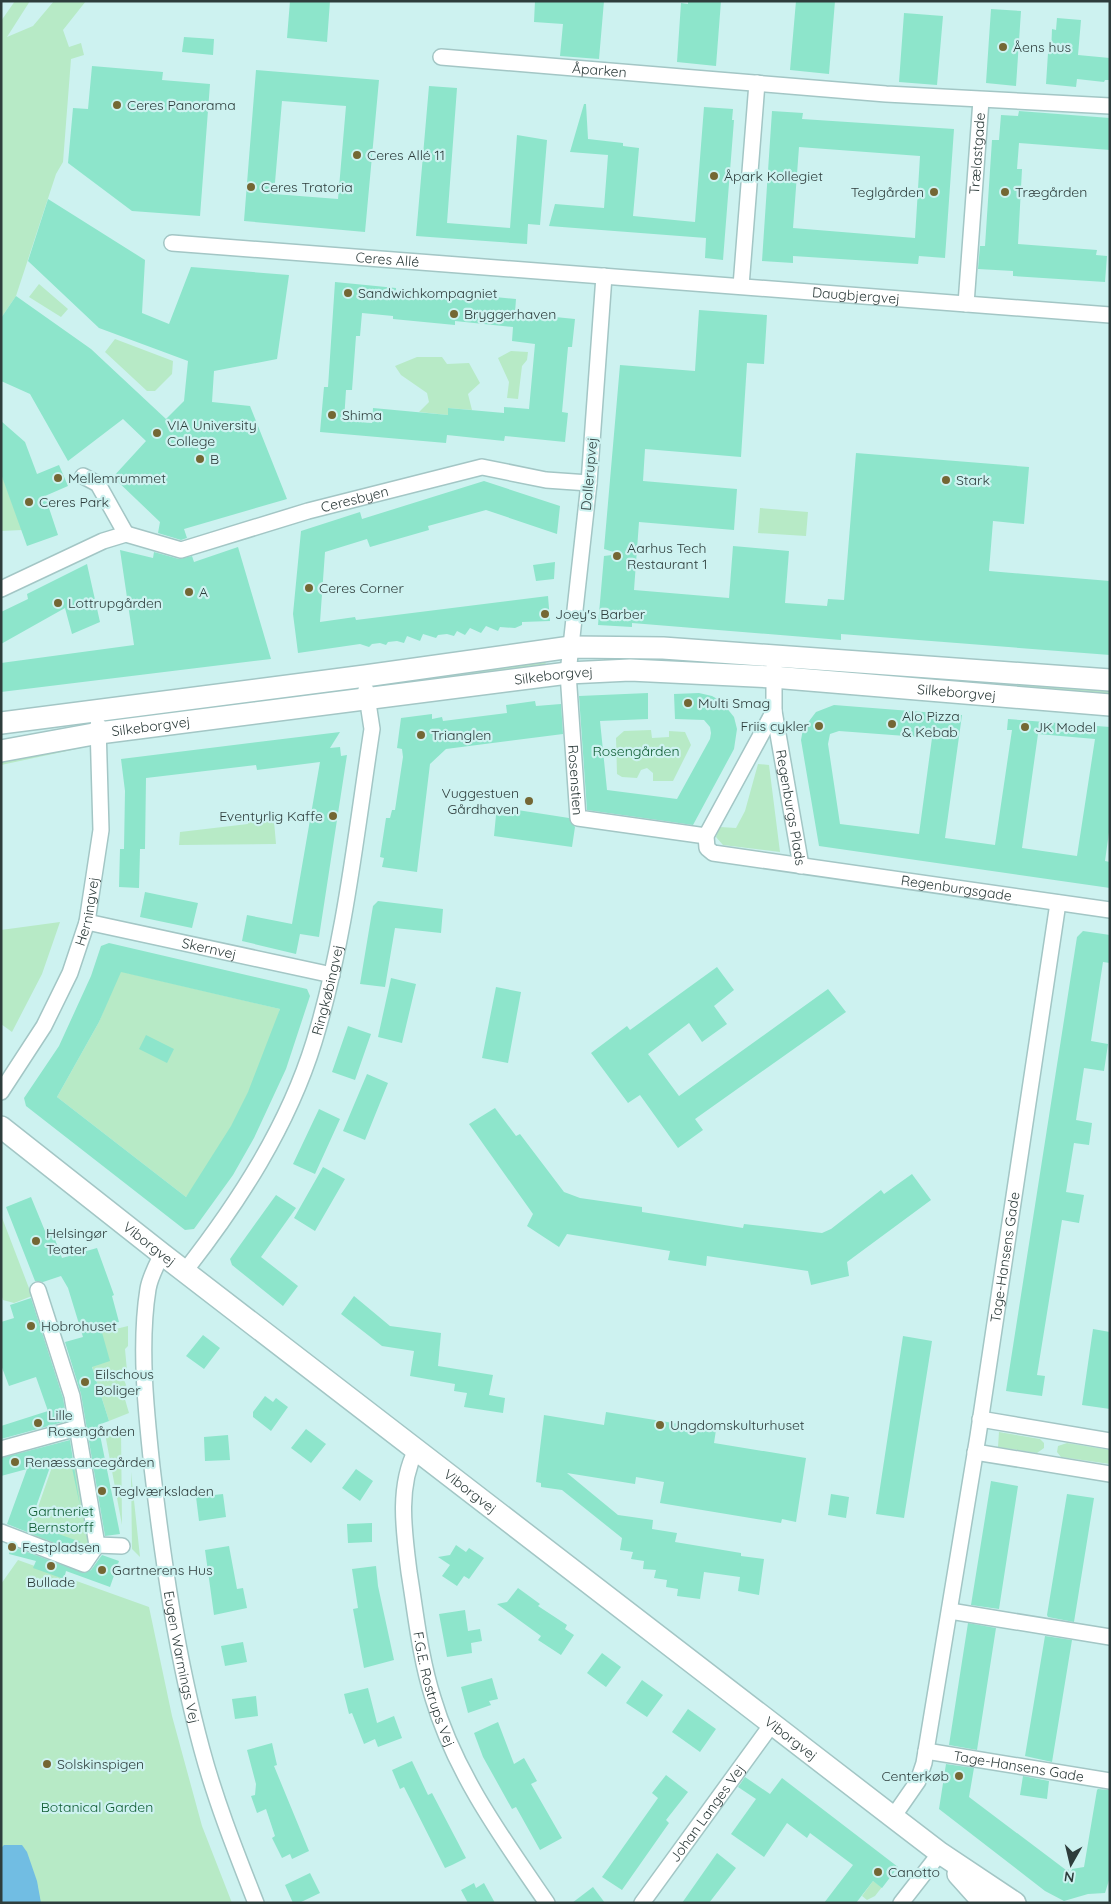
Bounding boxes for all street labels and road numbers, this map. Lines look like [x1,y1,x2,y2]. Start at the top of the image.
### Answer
street label: Åparken [571,59,627,81]
street label: Trælastgade [965,112,989,195]
street label: Ceres Allé [355,248,420,271]
street label: Daugbjergvej [811,283,901,308]
street label: Dollerupvej [577,437,601,511]
street label: Ceresbyen [319,482,390,516]
street label: Silkeborgvej [513,663,594,689]
street label: Silkeborgvej [916,680,997,705]
street label: Silkeborgvej [111,712,191,740]
street label: Rosenstien [564,744,587,816]
street label: Regenburgs Plads [772,748,810,867]
street label: Regenburgsgade [900,871,1013,905]
street label: Herningvej [71,876,103,948]
street label: Skernvej [180,934,238,963]
street label: Ringkøbingvej [308,943,347,1037]
street label: Tage-Hansens Gade [986,1191,1024,1324]
street label: Viborgvej [119,1218,179,1270]
street label: Viborgvej [440,1465,500,1517]
street label: Eugen Warmings Vej [160,1590,204,1725]
street label: F.G.E. Rostrups Vej [409,1630,459,1749]
street label: Viborgvej [761,1712,821,1765]
street label: Tage-Hansens Gade [952,1747,1085,1786]
street label: Johan Langes Vej [666,1761,749,1866]

